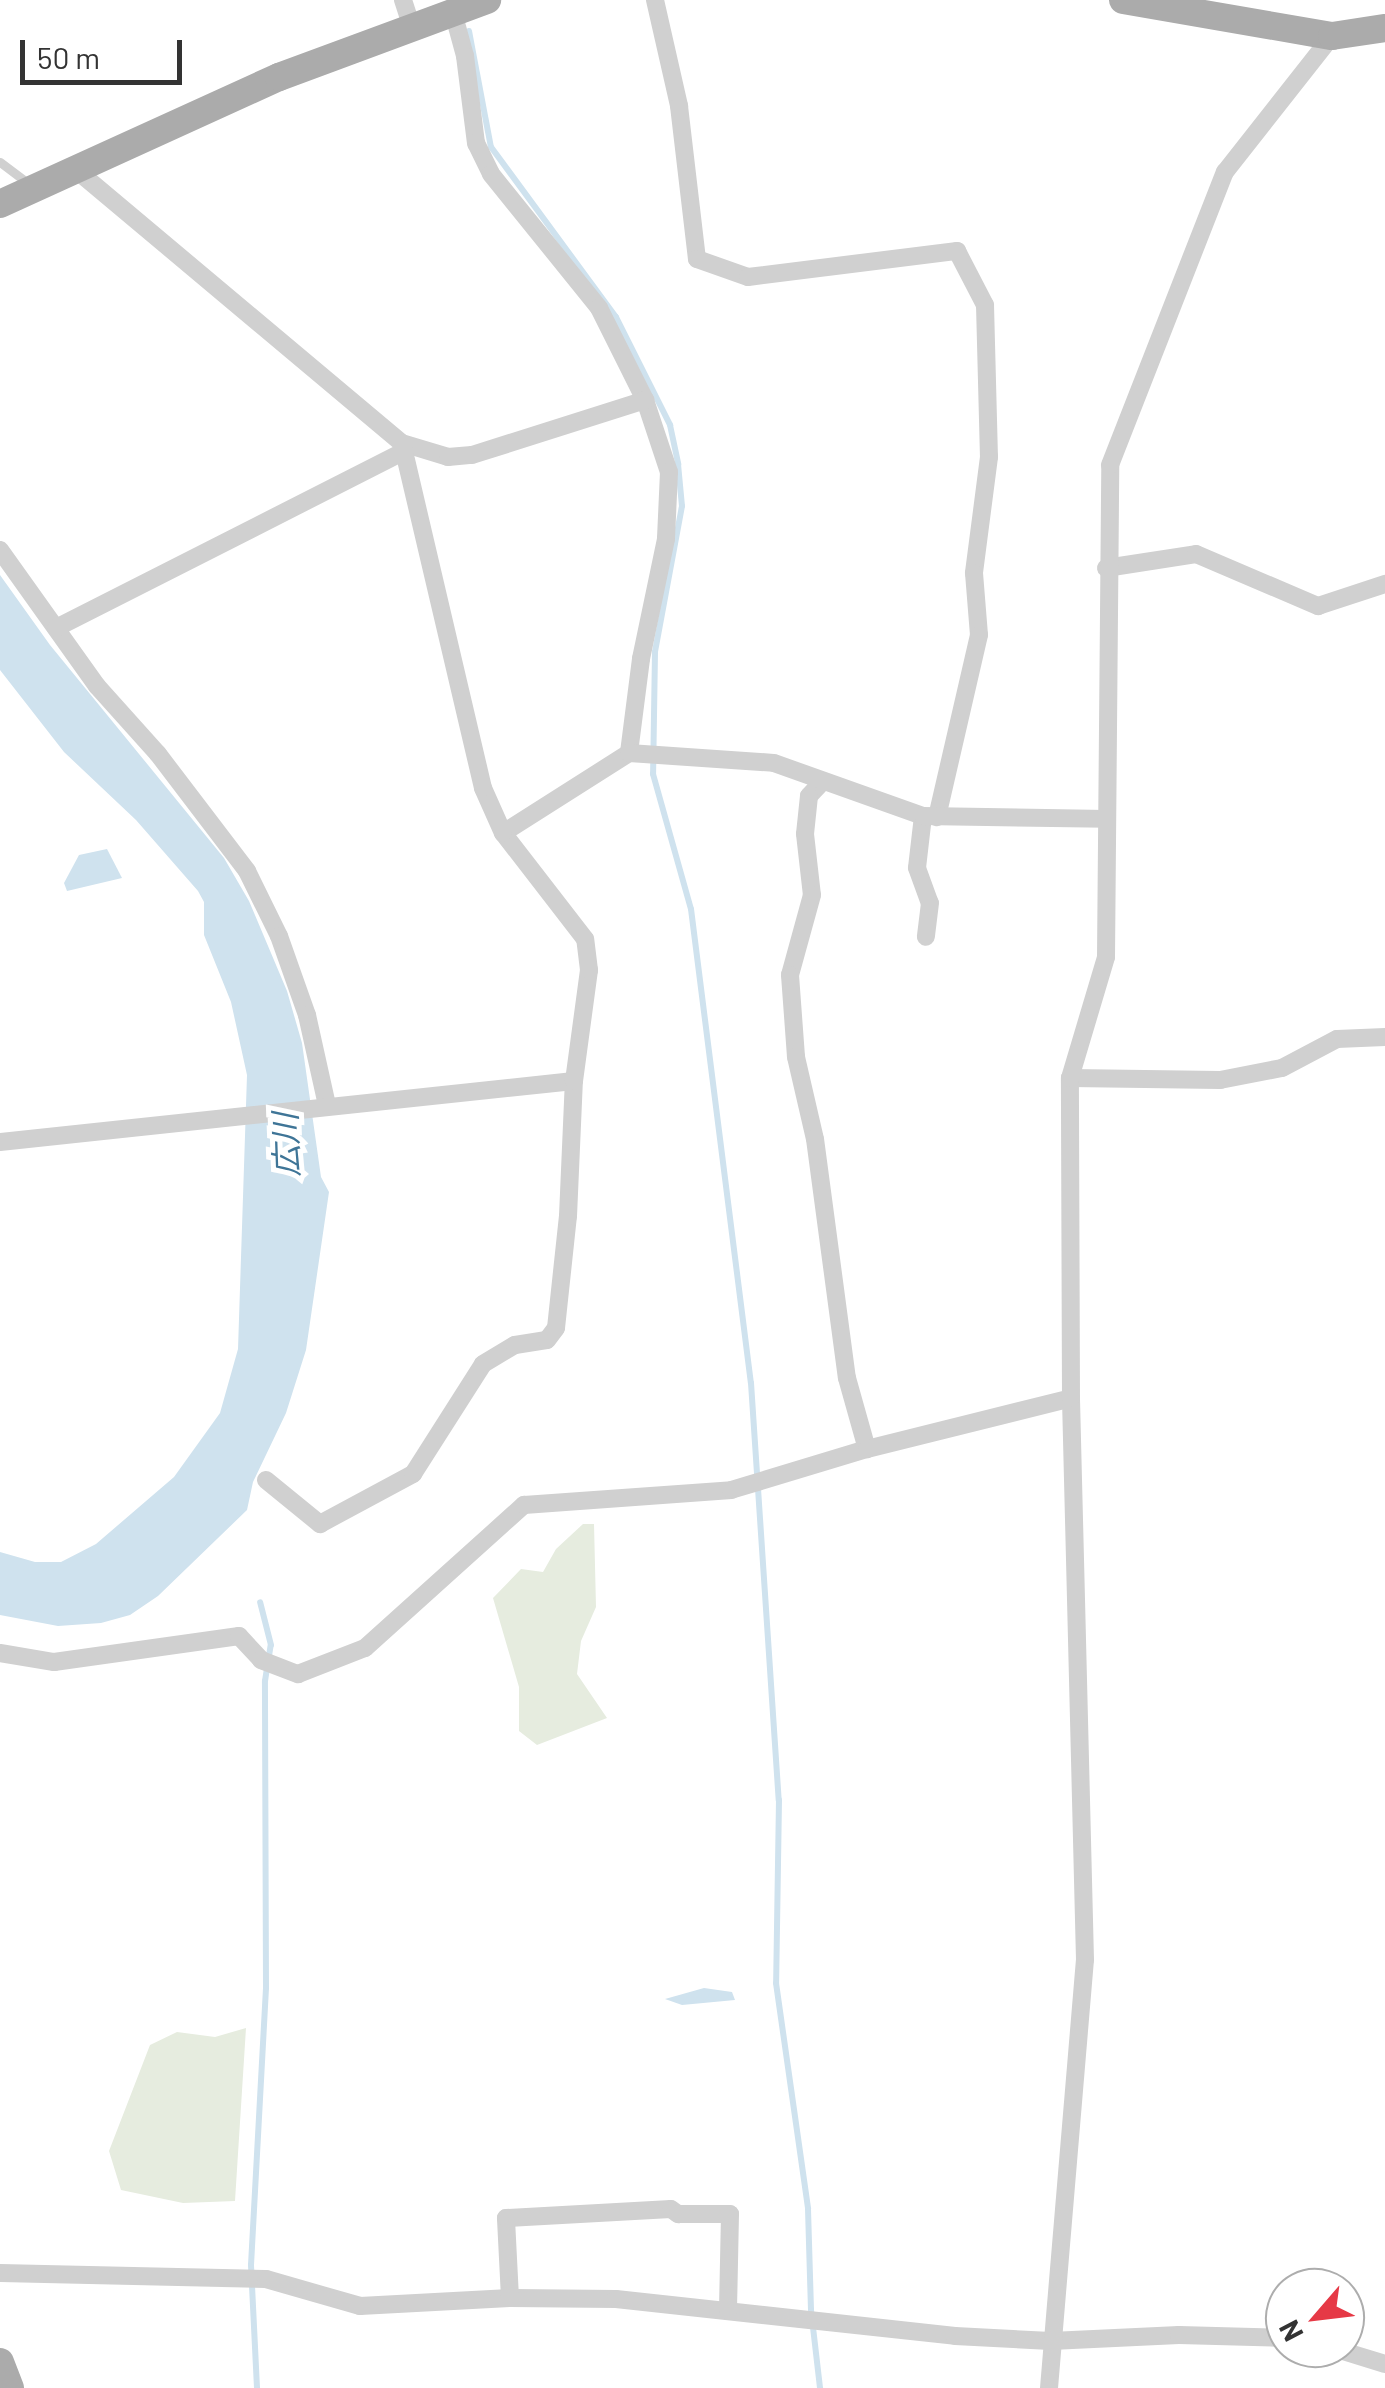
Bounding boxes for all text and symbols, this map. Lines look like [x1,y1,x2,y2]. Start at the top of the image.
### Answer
scale bar [25,20,188,82]
text: 50 m [37,39,100,75]
water label: 広川 [265,1112,305,1178]
north arrow [1265,2268,1365,2368]
text: N [1271,2315,1310,2347]

